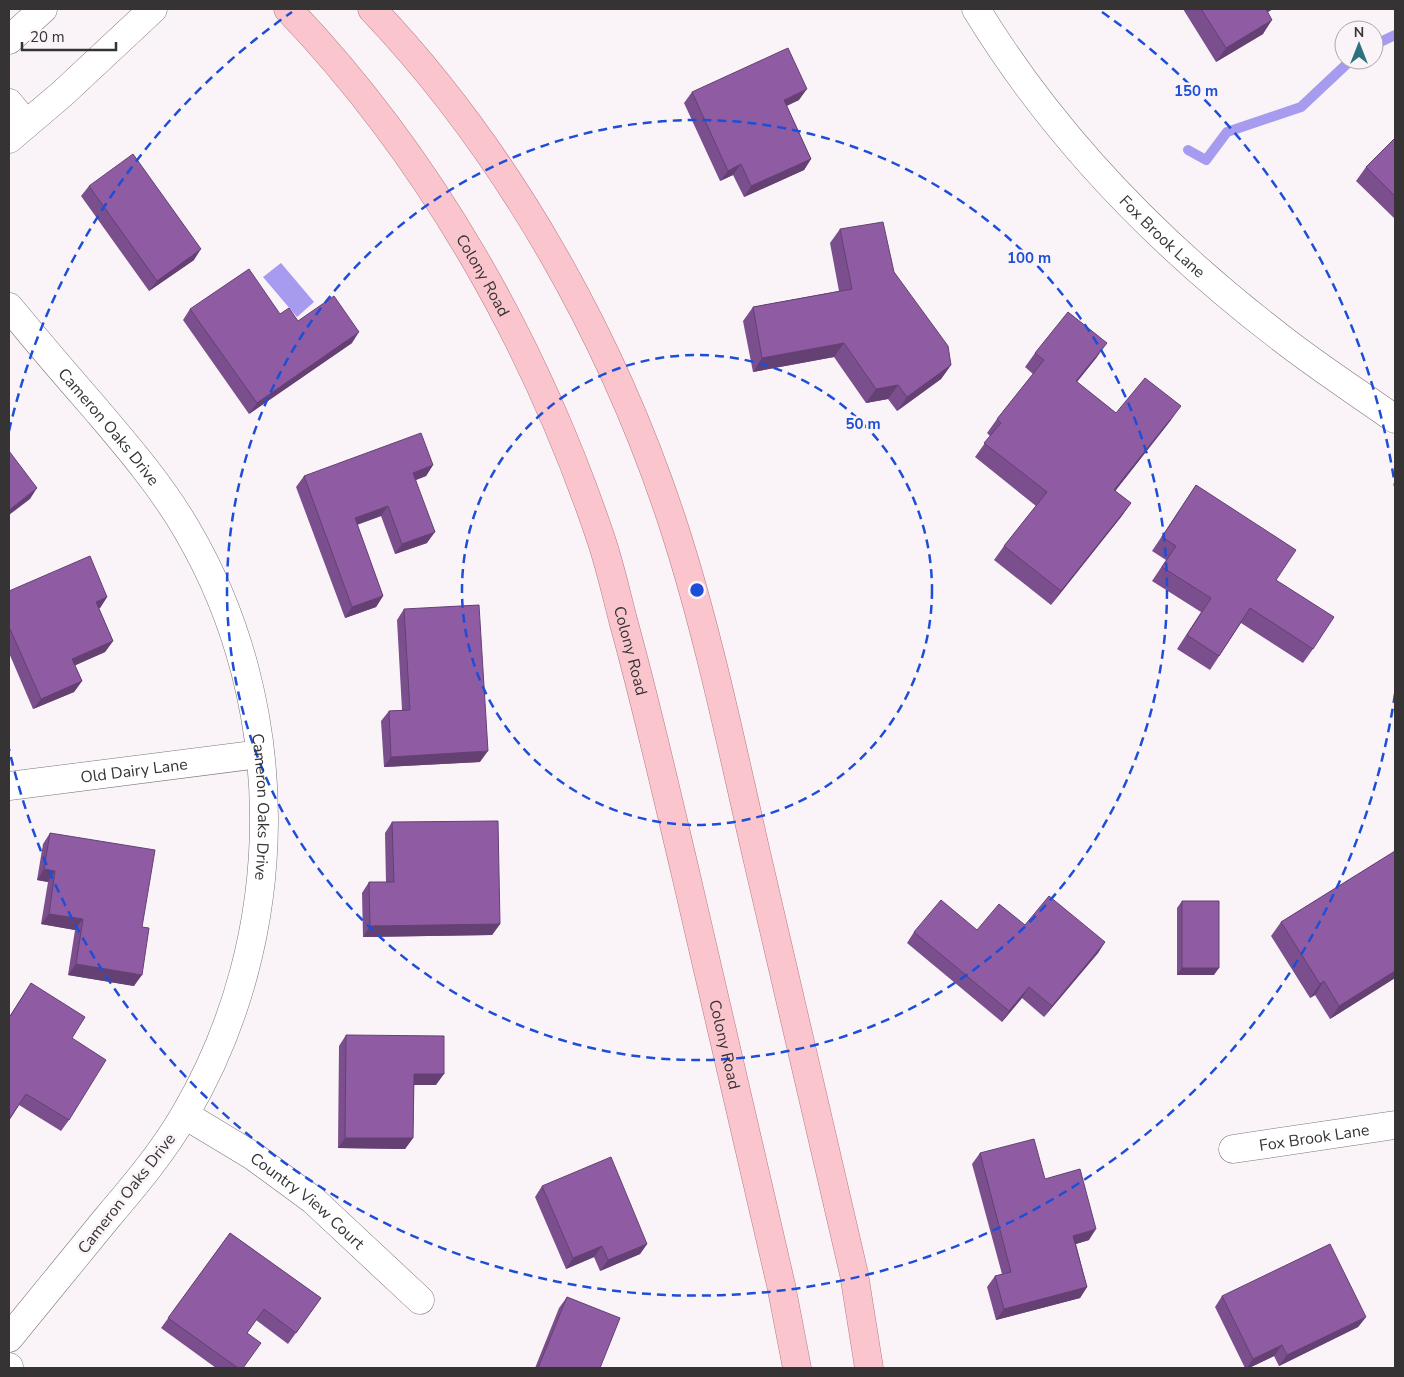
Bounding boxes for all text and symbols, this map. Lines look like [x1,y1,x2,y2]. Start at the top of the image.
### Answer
scale bar [22,20,116,52]
north arrow [1334,20,1384,70]
text: N [1354,23,1364,42]
text: 20 m [30,27,65,47]
text: 150 m [1174,81,1218,101]
street label: Fox Brook Lane [1114,191,1210,283]
street label: Colony Road [450,230,514,321]
text: 100 m [1007,248,1051,268]
street label: Cameron Oaks Drive [53,363,164,491]
text: 50 m [845,414,881,434]
centre of rings [688,581,706,599]
street label: Colony Road [608,604,652,698]
street label: Cameron Oaks Drive [246,732,274,881]
street label: Old Dairy Lane [79,753,189,789]
street label: Colony Road [703,998,745,1092]
street label: Fox Brook Lane [1258,1119,1371,1157]
street label: Cameron Oaks Drive [73,1129,181,1258]
street label: Country View Court [246,1148,369,1255]

